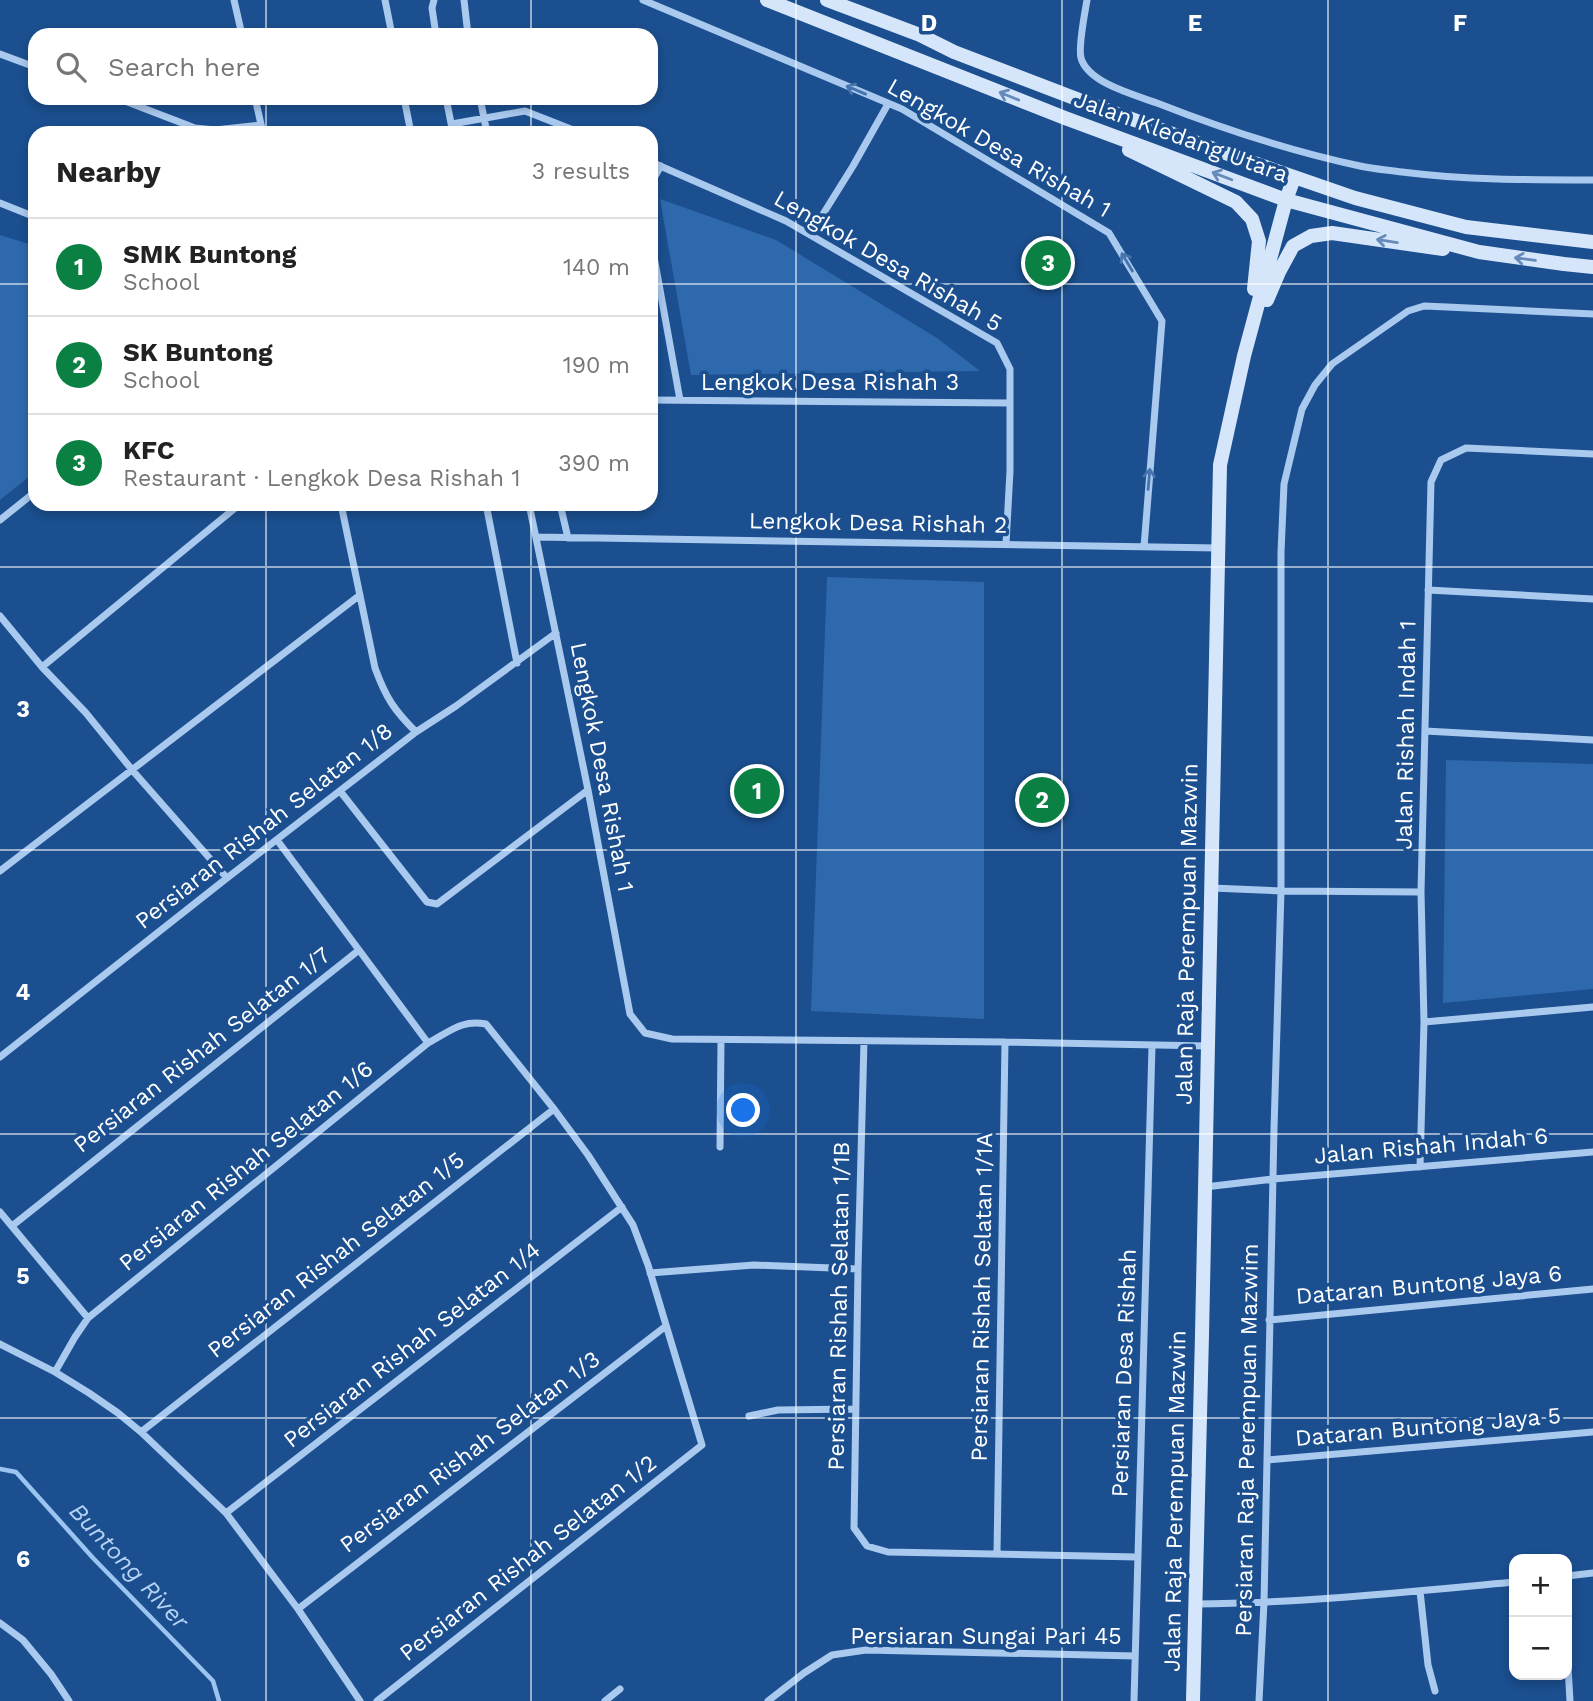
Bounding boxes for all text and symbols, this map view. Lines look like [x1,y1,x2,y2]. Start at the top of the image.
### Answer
text: D [921,10,937,37]
text: E [1188,10,1202,37]
text: F [1453,10,1467,37]
search box [28,28,658,105]
icon: search [52,48,90,86]
text: Search here [108,52,260,82]
street label: Lengkok Desa Rishah 1 [882,73,1116,223]
one-way arrow [846,83,867,96]
street label: Jalan Kledang Utara [1070,86,1292,188]
one-way arrow [999,88,1021,101]
text: Nearby [56,154,161,189]
text: 3 results [532,158,630,185]
one-way arrow [1212,168,1234,181]
street label: Lengkok Desa Rishah 5 [769,185,1007,337]
one-way arrow [1376,235,1399,248]
pin: 3 [1025,237,1071,289]
text: SMK Buntong [123,239,296,269]
one-way arrow [1514,252,1537,265]
one-way arrow [1120,253,1134,273]
text: 1 [74,254,84,281]
text: 140 m [563,254,630,281]
text: School [123,269,200,296]
text: SK Buntong [123,337,273,367]
text: 2 [72,352,86,379]
text: 190 m [563,352,630,379]
text: School [123,367,200,394]
street label: Lengkok Desa Rishah 3 [701,369,959,396]
text: KFC [123,435,175,465]
text: 3 [72,450,86,477]
text: 390 m [558,450,630,477]
text: Restaurant · Lengkok Desa Rishah 1 [123,465,520,492]
one-way arrow [1143,469,1156,491]
street label: Lengkok Desa Rishah 2 [749,507,1007,539]
street label: Jalan Rishah Indah 1 [1390,620,1422,850]
street label: Lengkok Desa Rishah 1 [565,640,639,894]
text: 3 [16,696,30,723]
street label: Persiaran Rishah Selatan 1/8 [130,717,398,935]
street label: Jalan Raja Perempuan Mazwin [1171,763,1203,1105]
pin: 1 [734,765,780,817]
pin: 2 [1019,774,1065,826]
street label: Persiaran Rishah Selatan 1/7 [68,941,336,1159]
text: 4 [16,979,31,1006]
street label: Persiaran Rishah Selatan 1/6 [114,1055,378,1277]
your location [726,1093,760,1127]
street label: Jalan Rishah Indah 6 [1313,1122,1549,1170]
street label: Persiaran Rishah Selatan 1/1A [966,1132,998,1462]
street label: Persiaran Rishah Selatan 1/1B [823,1141,855,1471]
street label: Persiaran Rishah Selatan 1/5 [202,1146,470,1364]
street label: Persiaran Rishah Selatan 1/4 [278,1236,546,1454]
street label: Persiaran Raja Perempuan Mazwim [1230,1243,1264,1637]
street label: Persiaran Desa Rishah [1106,1248,1142,1498]
street label: Dataran Buntong Jaya 6 [1295,1260,1563,1310]
text: 5 [16,1263,30,1290]
street label: Jalan Raja Perempuan Mazwin [1159,1330,1191,1672]
street label: Persiaran Rishah Selatan 1/3 [335,1345,605,1559]
street label: Dataran Buntong Jaya 5 [1294,1402,1562,1452]
street label: Persiaran Rishah Selatan 1/2 [394,1449,662,1667]
water label: Buntong River [64,1497,196,1636]
text: 6 [16,1546,30,1573]
map controls [1509,1554,1572,1680]
button: + [1509,1554,1572,1617]
button: − [1509,1617,1572,1680]
street label: Persiaran Sungai Pari 45 [850,1623,1122,1650]

